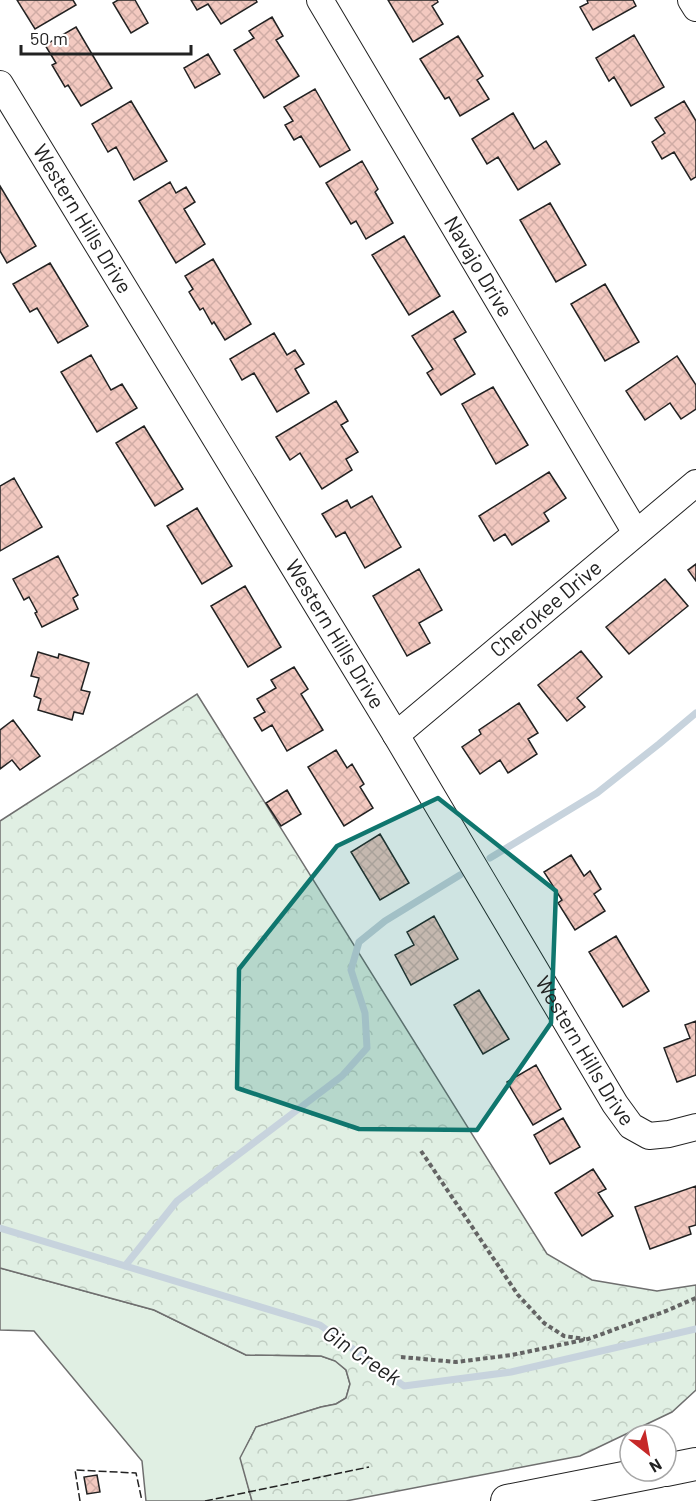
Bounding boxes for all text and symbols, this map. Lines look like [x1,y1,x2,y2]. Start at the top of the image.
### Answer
scale bar [21,18,190,56]
text: 50 m [30,27,68,49]
street label: Western Hills Drive [28,139,138,297]
street label: Navajo Drive [440,211,519,321]
street label: Western Hills Drive [281,554,391,713]
street label: Cherokee Drive [484,554,606,662]
street label: Western Hills Drive [531,971,640,1130]
water label: Gin Creek [319,1319,407,1390]
north arrow [618,1423,678,1483]
text: N [647,1455,665,1477]

